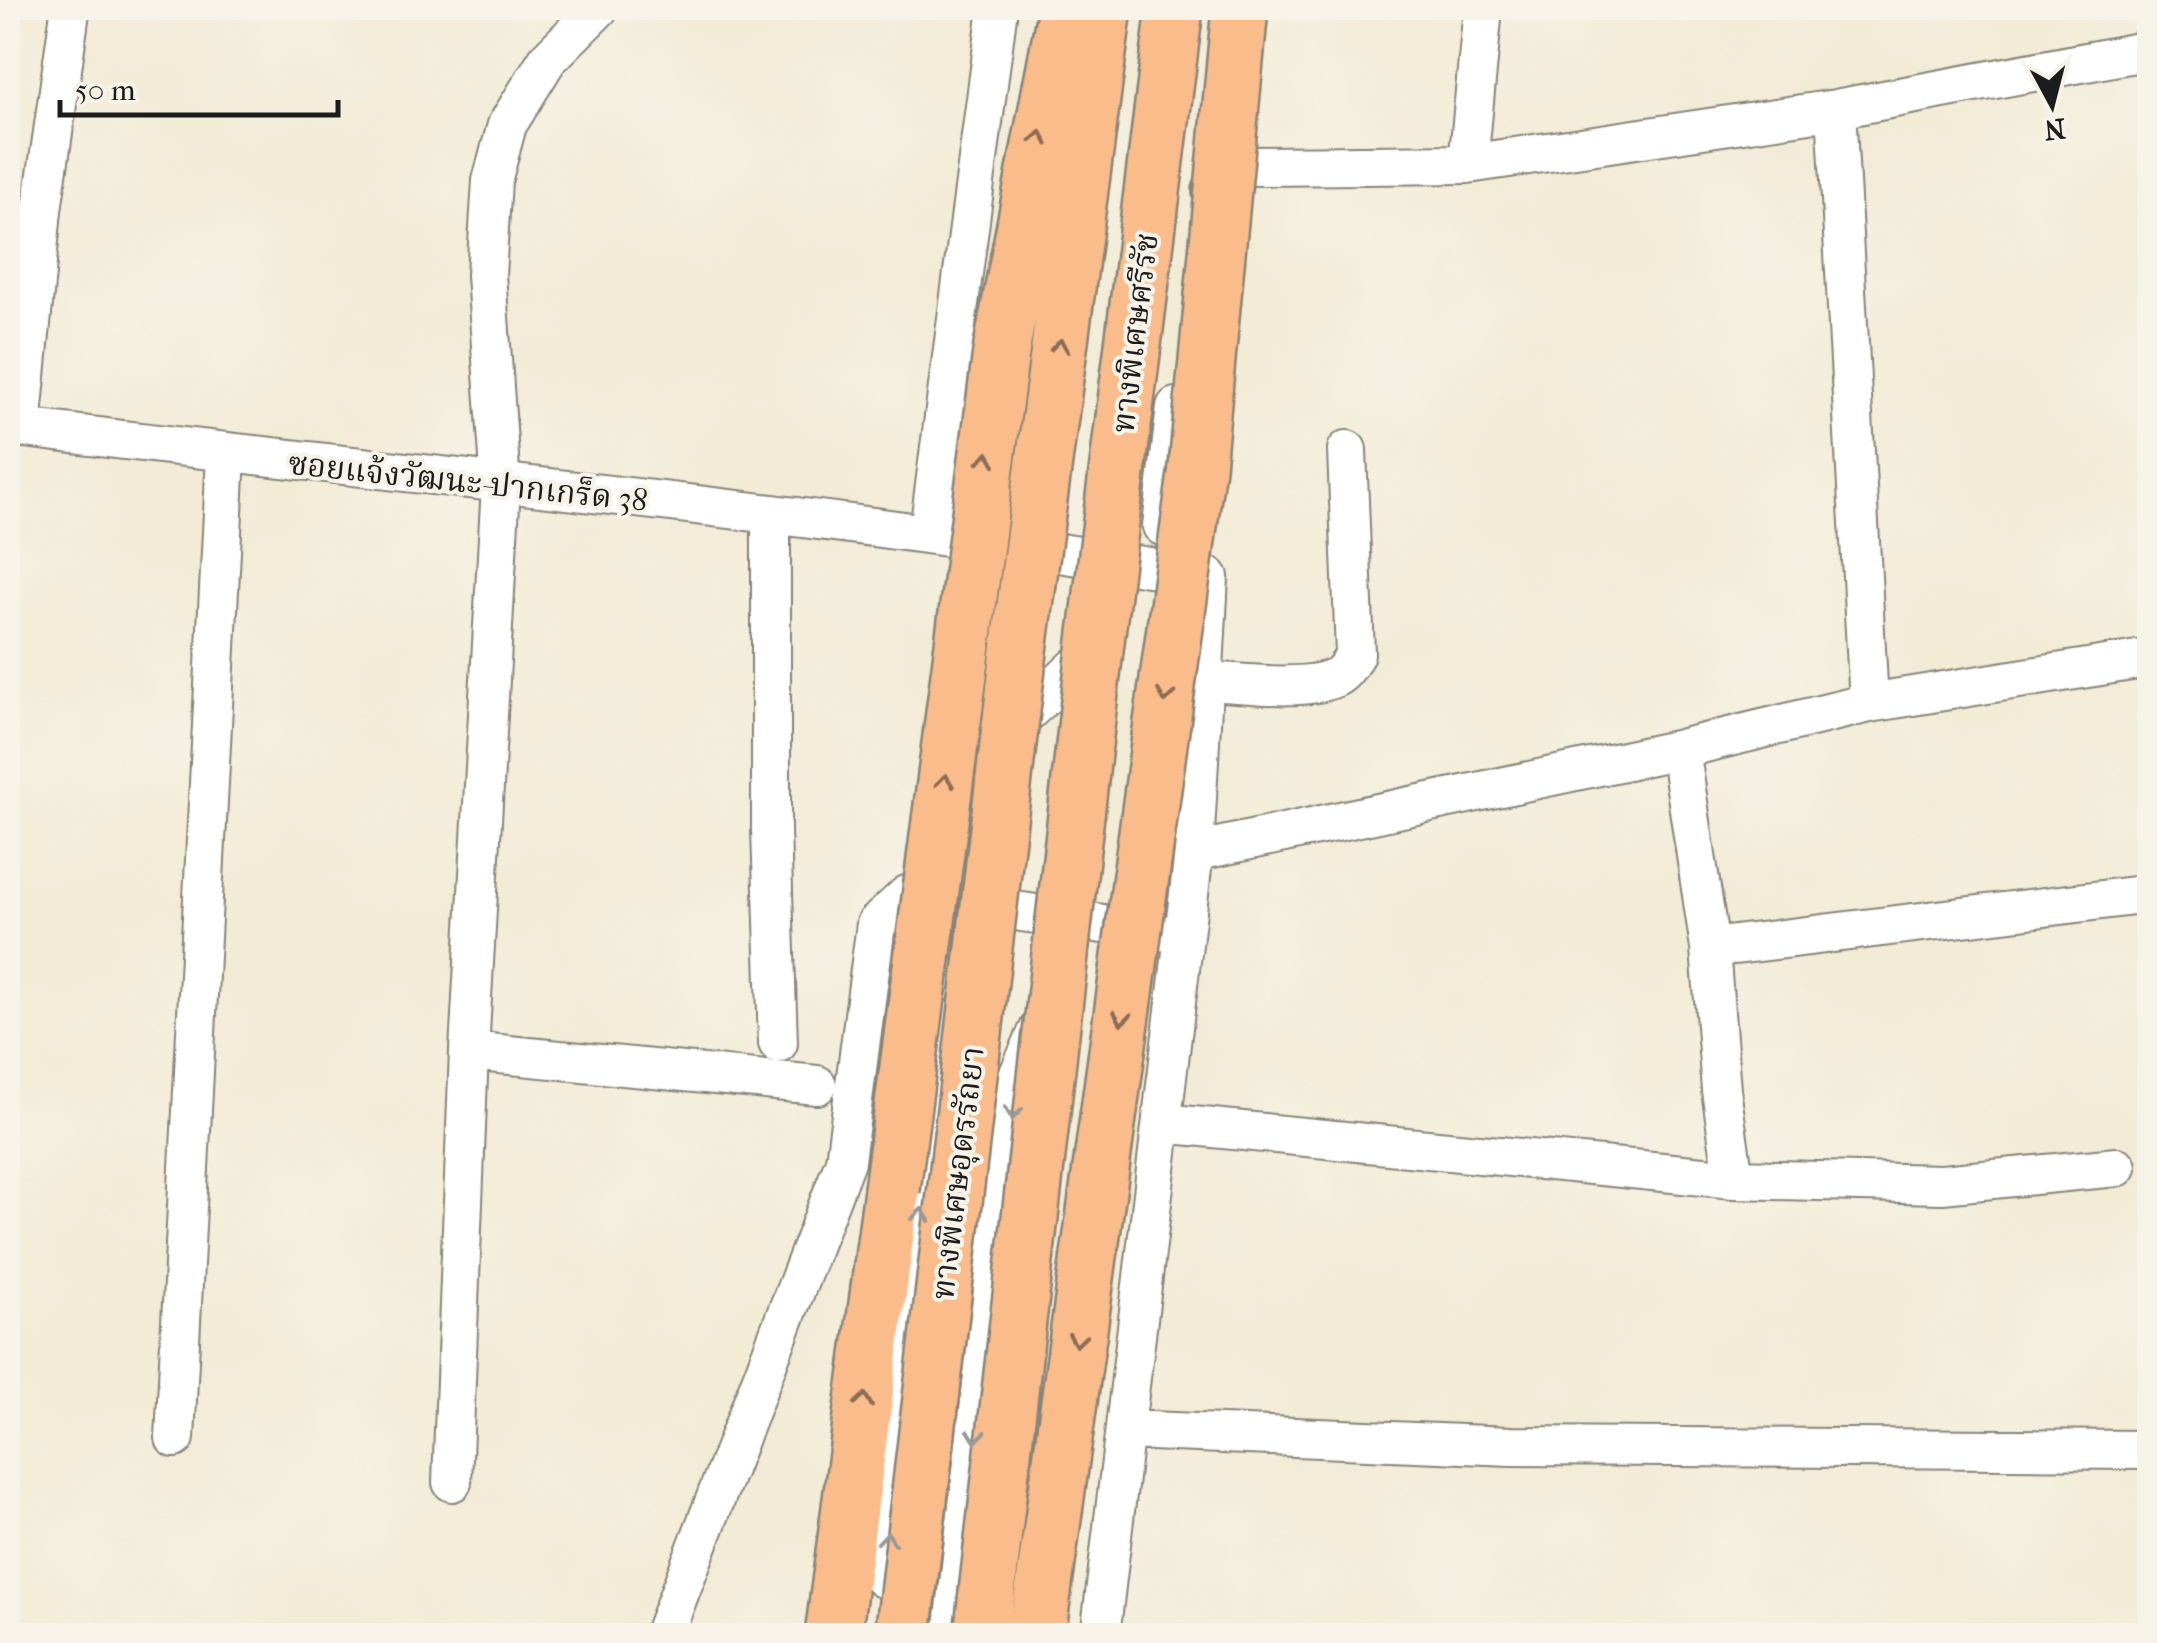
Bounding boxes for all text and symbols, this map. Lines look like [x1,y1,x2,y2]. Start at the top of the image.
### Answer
scale bar [60,55,338,117]
north arrow [2002,55,2102,155]
text: 50 m [75,73,136,108]
text: N [2042,112,2068,147]
one-way arrow [1028,130,1049,147]
street label: ทางพิเศษศรีรัช [1104,231,1166,435]
one-way arrow [1048,338,1069,355]
street label: ซอยแจ้งวัฒนะ-ปากเกร็ด 38 [286,445,650,519]
one-way arrow [976,451,997,467]
one-way arrow [1157,688,1178,704]
one-way arrow [934,773,955,789]
one-way arrow [1112,1010,1133,1026]
street label: ทางพิเศษอุดรรัถยา [924,1044,994,1302]
one-way arrow [1003,1106,1024,1122]
one-way arrow [910,1207,931,1223]
one-way arrow [1068,1331,1089,1348]
one-way arrow [853,1392,874,1408]
one-way arrow [966,1429,987,1445]
one-way arrow [876,1530,897,1546]

